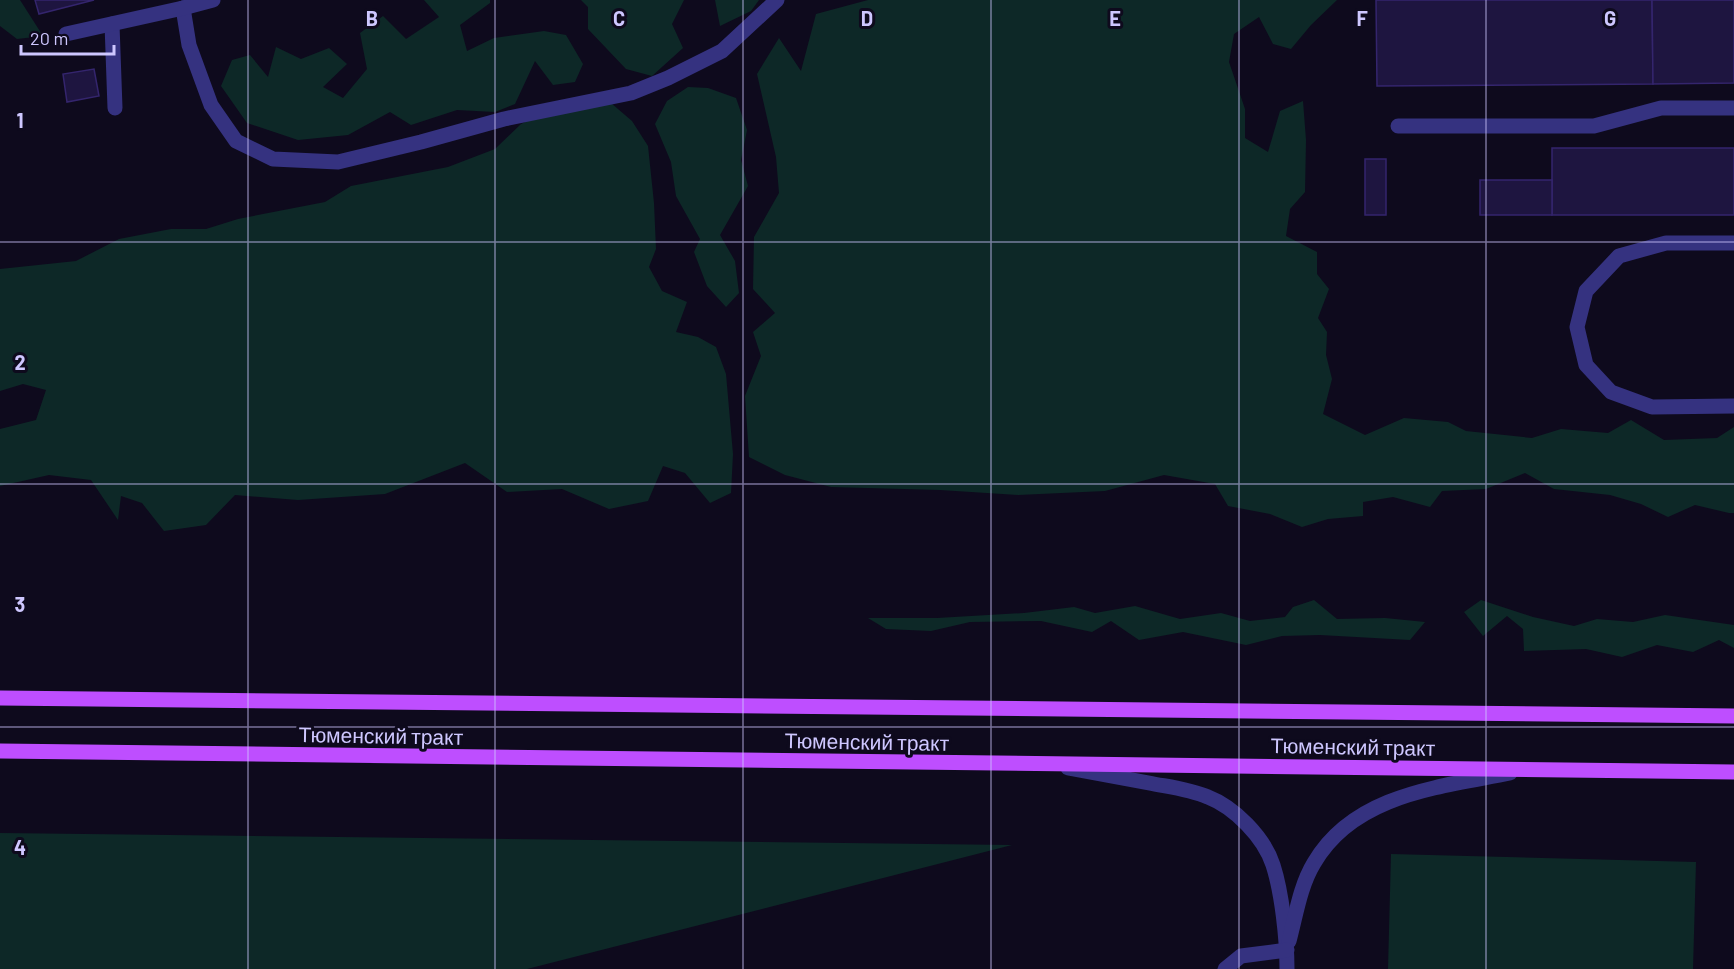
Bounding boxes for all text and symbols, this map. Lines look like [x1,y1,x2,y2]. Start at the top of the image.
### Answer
text: B [366,6,378,30]
text: C [613,6,625,30]
text: D [861,6,873,30]
text: E [1109,6,1121,30]
text: F [1356,6,1368,30]
text: G [1604,6,1616,30]
scale bar [21,18,114,56]
text: 20 m [30,27,68,49]
text: 1 [16,108,24,132]
text: 2 [14,350,26,374]
text: 3 [15,592,25,616]
street label: Тюменский тракт [299,721,464,749]
street label: Тюменский тракт [785,727,950,755]
street label: Тюменский тракт [1271,732,1436,760]
text: 4 [14,835,26,859]

